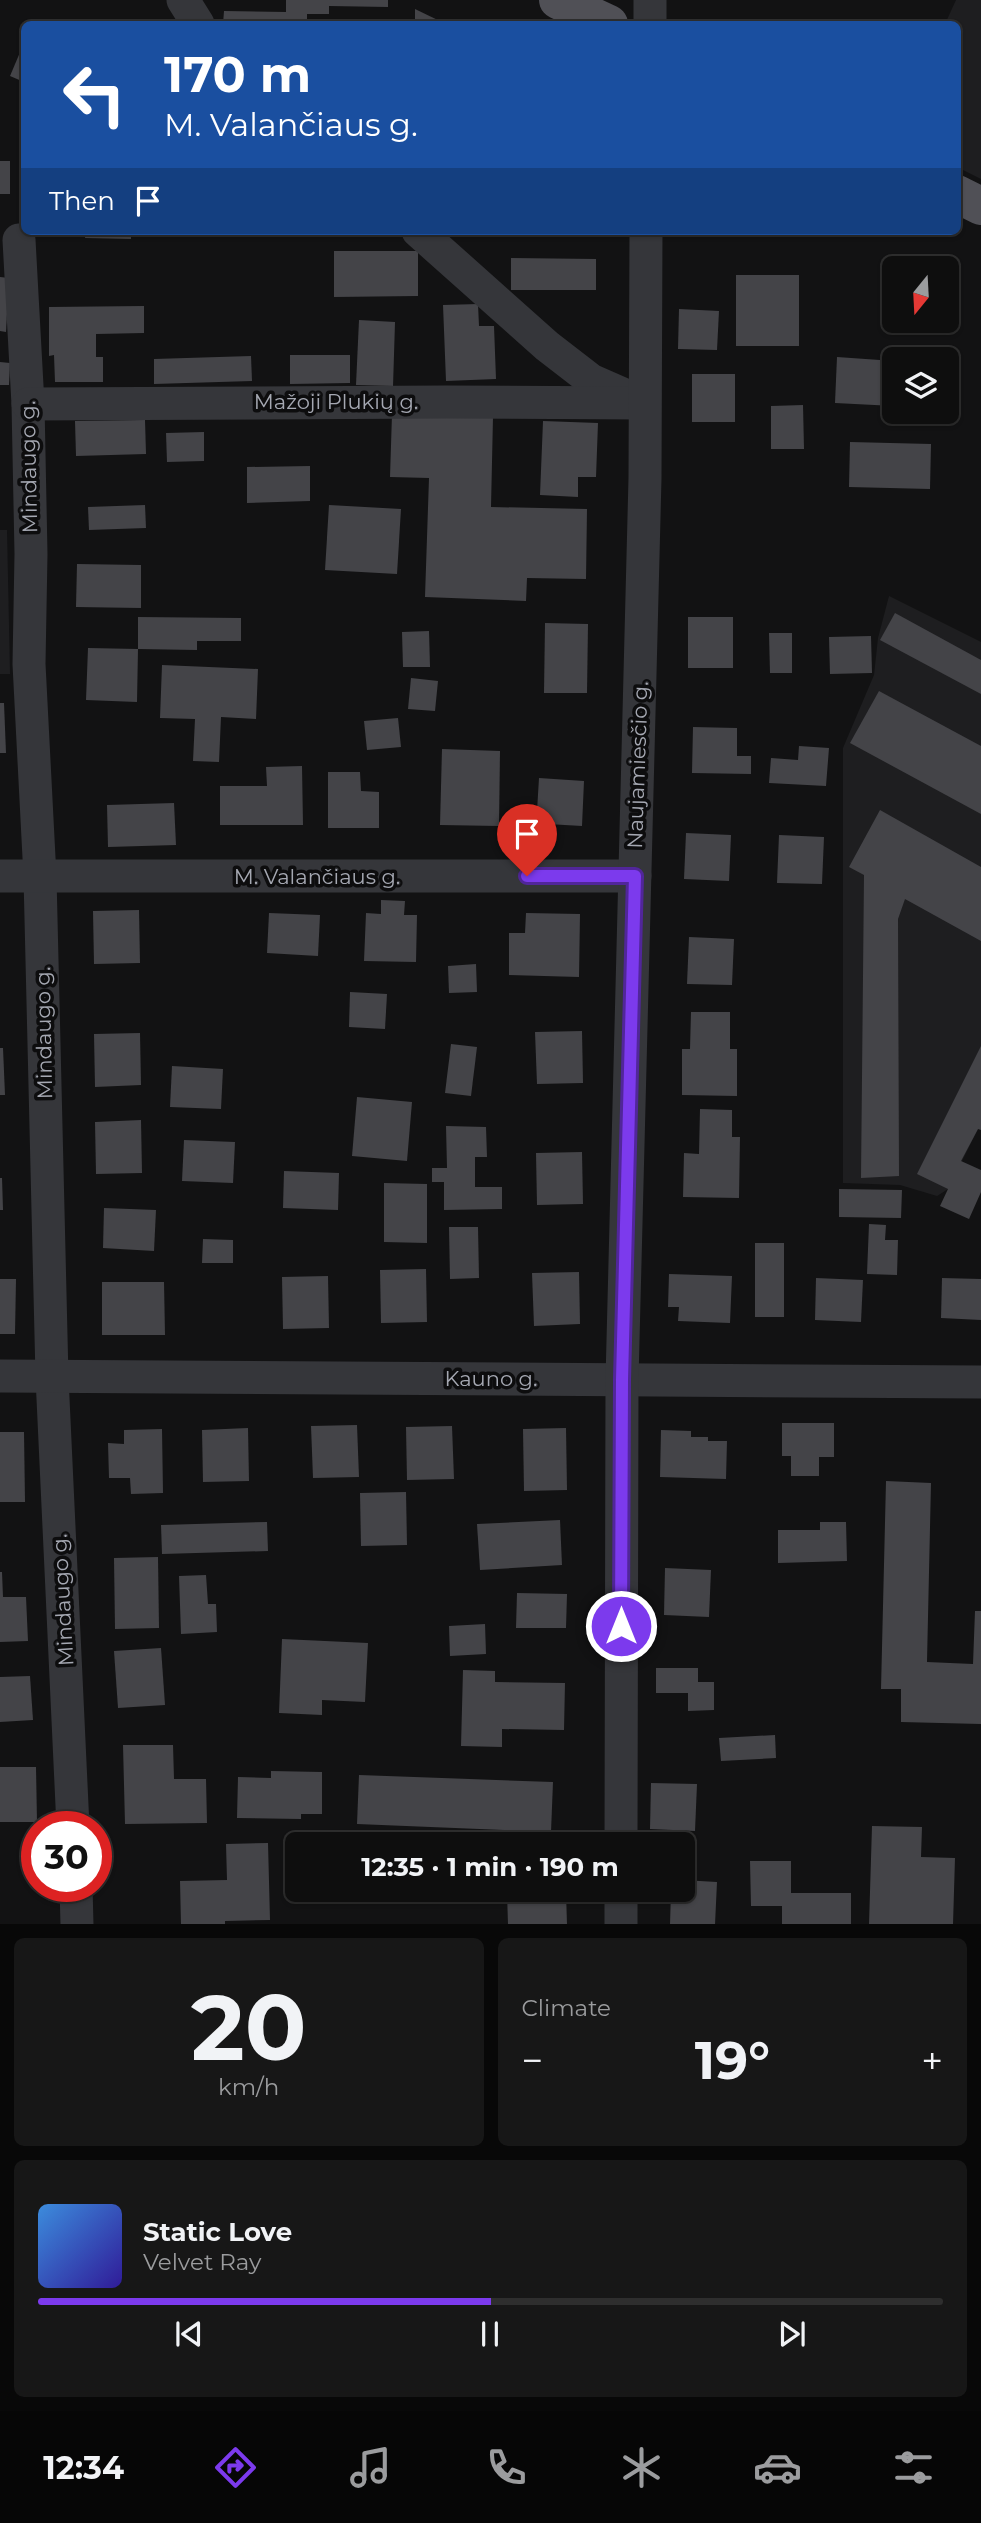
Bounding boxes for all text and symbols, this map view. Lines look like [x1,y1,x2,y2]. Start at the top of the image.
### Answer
text: 170 m [164,45,311,104]
icon: left [49,49,140,140]
text: M. Valančiaus g. [164,105,418,144]
icon: arrive [129,182,167,220]
text: Then [49,185,115,217]
north arrow [882,256,959,332]
map controls [882,256,959,424]
button: layers [882,347,959,424]
street label: Mažoji Plukių g. [254,389,418,414]
street label: Mindaugo g. [15,401,42,533]
street label: Naujamiesčio g. [622,681,653,849]
pin [497,804,557,876]
icon: arrive [508,815,546,853]
street label: M. Valančiaus g. [234,864,400,889]
street label: Mindaugo g. [30,967,57,1099]
street label: Kauno g. [445,1366,537,1391]
street label: Mindaugo g. [47,1533,78,1667]
position arrow [584,1589,658,1663]
speed limit sign: 30 [21,1811,112,1902]
text: 12:35 · 1 min · 190 m [361,1851,619,1883]
text: 20 [191,1972,306,2083]
text: Climate [522,1994,611,2022]
text: 19° [695,2029,770,2092]
text: − [522,2037,543,2084]
text: + [921,2037,943,2084]
text: km/h [218,2073,279,2101]
text: Static Love [143,2216,292,2248]
text: Velvet Ray [143,2248,261,2276]
icon: previous [170,2315,208,2353]
icon: pause [471,2315,509,2353]
icon: next [773,2315,811,2353]
icon: directions [211,2443,260,2492]
icon: music [346,2443,395,2492]
icon: phone [482,2443,531,2492]
icon: climate [617,2443,666,2492]
icon: car [753,2443,802,2492]
icon: filters [889,2443,938,2492]
text: 12:34 [43,2448,124,2487]

